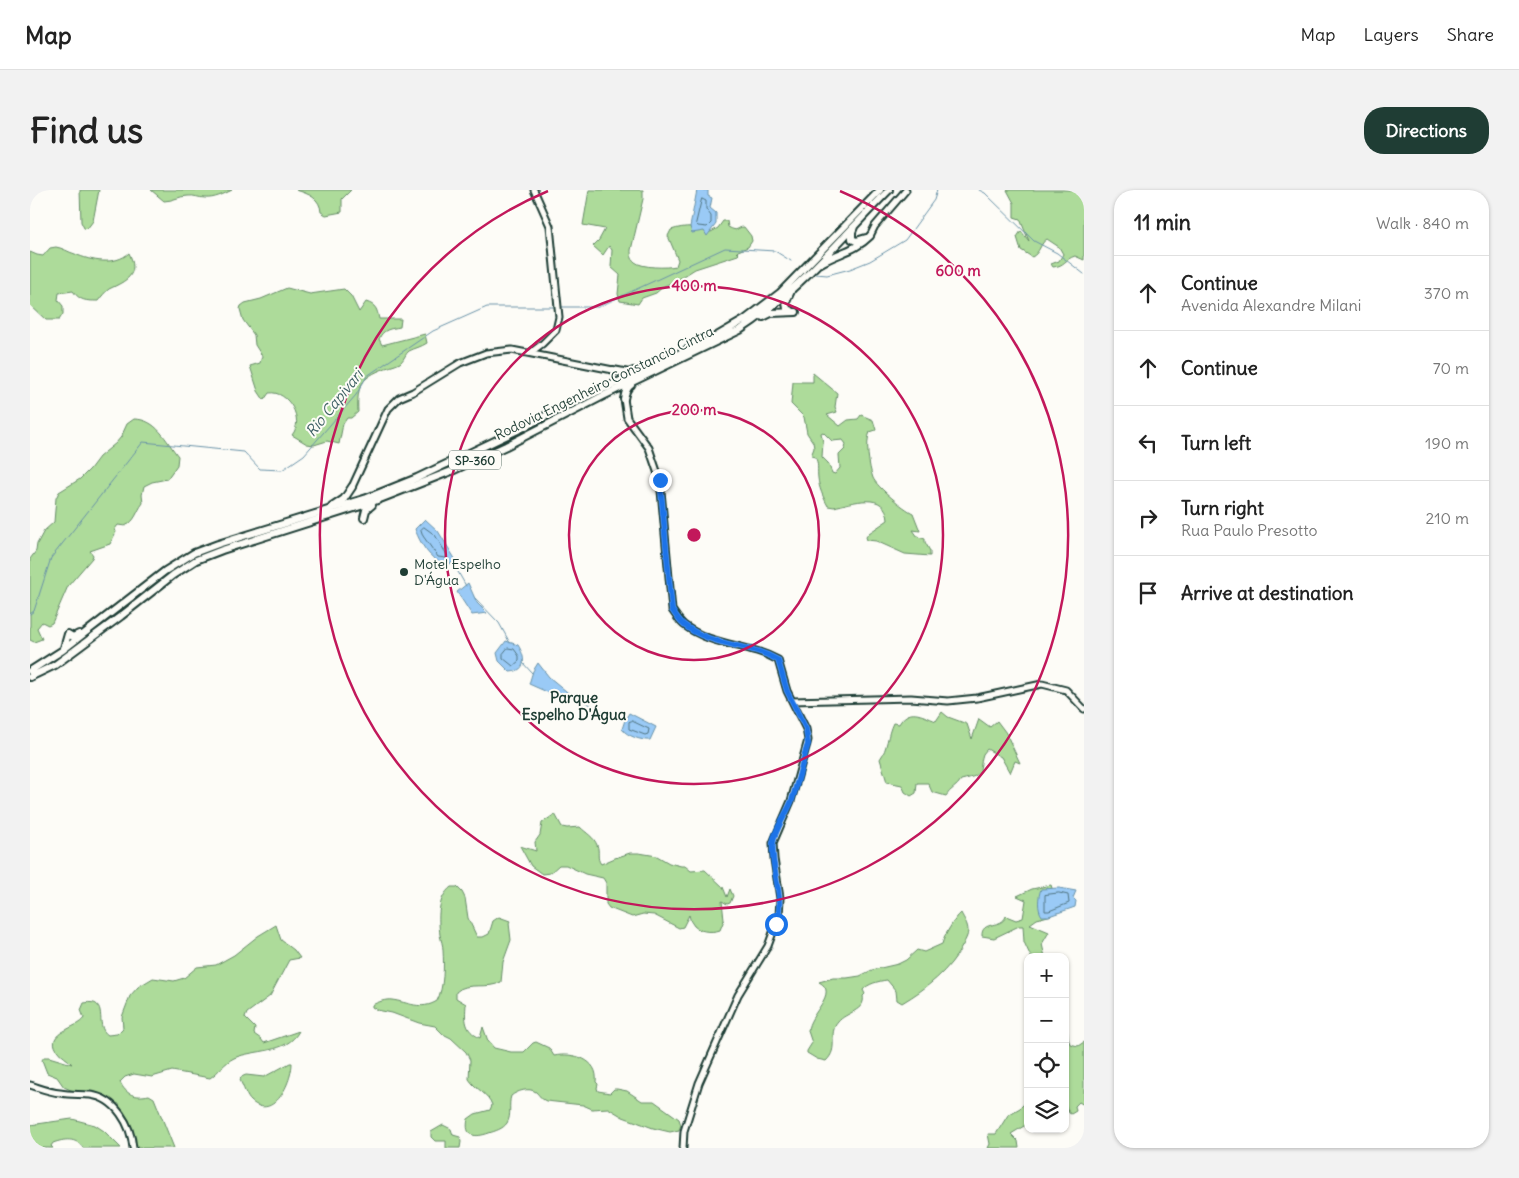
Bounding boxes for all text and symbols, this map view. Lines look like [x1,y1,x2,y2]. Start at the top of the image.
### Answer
text: Map [25,20,72,50]
text: Map [1300,23,1335,46]
text: Layers [1363,23,1419,46]
text: Share [1447,23,1494,46]
button: Directions [1364,107,1489,154]
text: Find us [30,108,143,152]
text: 11 min [1134,209,1191,236]
text: Walk · 840 m [1376,213,1469,233]
text: 600 m [935,261,981,280]
text: Continue [1181,271,1258,295]
text: 400 m [671,276,717,295]
icon: ahead [1134,279,1162,307]
text: 370 m [1424,283,1469,303]
text: Avenida Alexandre Milani [1181,295,1361,315]
street label: Rodovia Engenheiro Constancio Cintra [491,322,717,444]
icon: ahead [1134,354,1162,382]
text: Continue [1181,356,1258,380]
text: 70 m [1433,358,1469,378]
water label: Rio Capivari [301,365,368,440]
text: 200 m [672,400,716,419]
icon: left [1134,429,1162,457]
text: Turn left [1181,431,1251,455]
text: 190 m [1425,433,1469,453]
road number: SP-360 [449,450,501,470]
route end [649,469,672,492]
text: Turn right [1181,496,1264,520]
icon: right [1134,504,1162,532]
text: 210 m [1426,508,1469,528]
text: Rua Paulo Presotto [1181,520,1318,540]
centre of rings [685,526,703,544]
place label: Motel Espelho D'Água [414,555,501,589]
marker: Motel Espelho D'Água [398,566,410,578]
icon: arrive [1134,579,1162,607]
text: Arrive at destination [1181,581,1354,605]
district label: Parque Espelho D'Água [522,688,627,725]
route start [765,913,788,936]
map controls [1024,953,1069,1133]
button: + [1024,953,1069,998]
button: − [1024,998,1069,1043]
button: locate [1024,1043,1069,1088]
button: layers [1024,1088,1069,1133]

